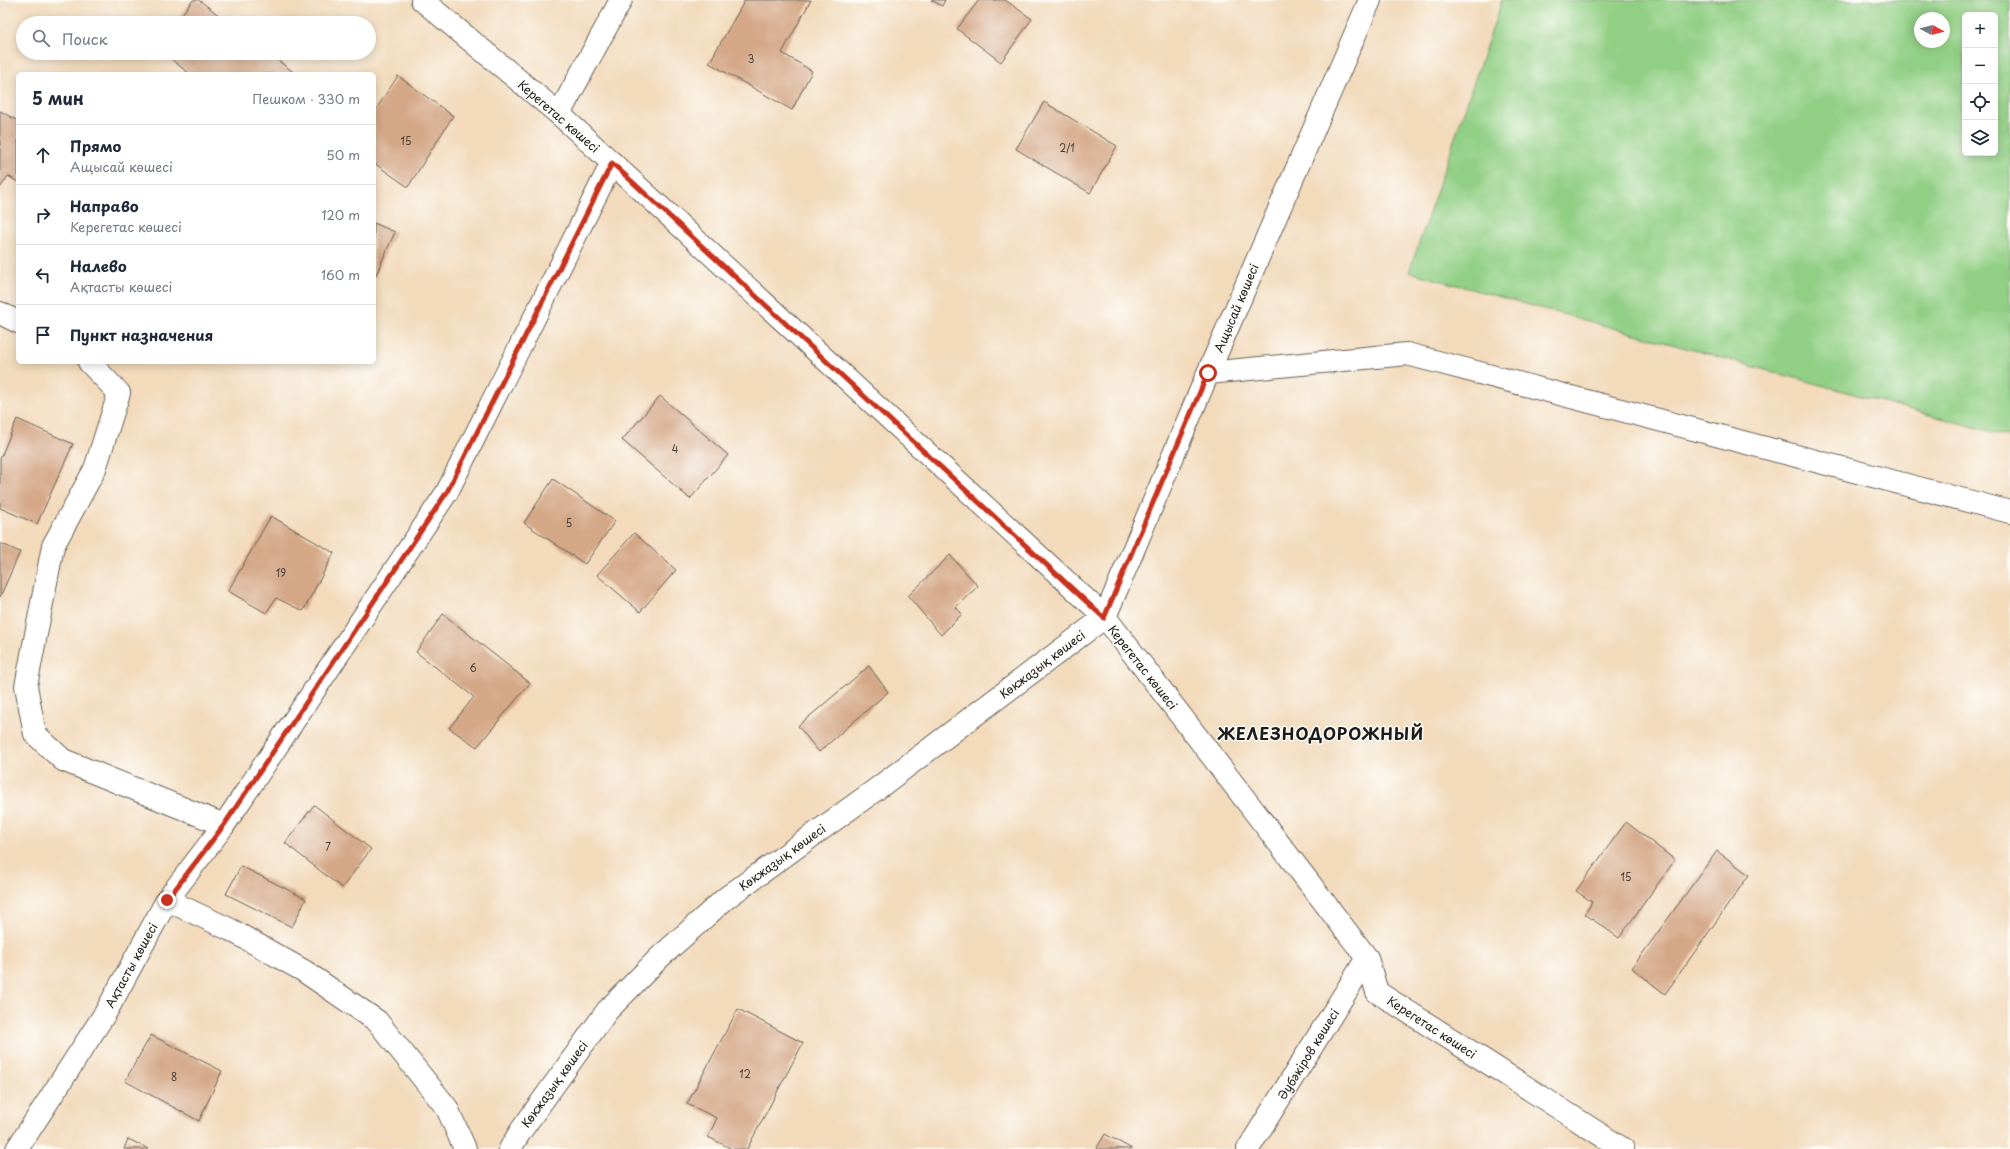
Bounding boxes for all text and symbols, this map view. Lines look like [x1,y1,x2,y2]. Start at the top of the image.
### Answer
north arrow [1914,12,1950,48]
map controls [1962,12,1998,156]
button: + [1962,12,1998,48]
search box [16,16,376,60]
icon: search [30,27,52,49]
text: Поиск [62,27,108,50]
button: − [1962,48,1998,84]
house number: 3 [748,51,754,66]
street label: Керегетас көшесі [514,75,604,157]
button: locate [1962,84,1998,120]
text: 5 мин [32,85,84,111]
text: Пешком · 330 m [252,89,360,108]
button: layers [1962,120,1998,156]
house number: 15 [401,133,411,148]
text: Прямо [70,134,121,157]
house number: 2/1 [1059,140,1075,155]
icon: ahead [32,144,54,166]
text: 50 m [326,145,360,164]
text: Ащысай көшесі [70,157,173,176]
text: Направо [70,194,139,217]
icon: right [32,204,54,226]
text: 120 m [321,205,360,224]
text: Керегетас көшесі [70,217,182,236]
text: Налево [70,254,127,277]
street label: Ащысай көшесі [1209,261,1263,355]
icon: left [32,264,54,286]
text: 160 m [321,265,360,284]
text: Ақтасты көшесі [70,277,172,296]
text: Пункт назначения [70,323,213,346]
icon: arrive [32,324,54,346]
route start [1199,364,1217,382]
house number: 4 [672,441,679,456]
house number: 5 [566,515,572,530]
house number: 19 [276,565,286,580]
street label: Керегетас көшесі [1104,621,1182,713]
street label: Көкжазық көшесі [995,626,1089,702]
house number: 6 [469,660,477,675]
district label: ЖЕЛЕЗНОДОРОЖНЫЙ [1217,721,1424,745]
street label: Көкжазық көшесі [735,819,829,895]
house number: 7 [325,839,331,854]
house number: 15 [1621,869,1631,884]
route end [158,891,176,909]
street label: Ақтасты көшесі [100,919,162,1011]
street label: Керегетас көшесі [1384,991,1480,1063]
street label: Әубәкіров көшесі [1273,1005,1343,1103]
street label: Көкжазық көшесі [516,1037,592,1131]
house number: 12 [739,1066,751,1081]
house number: 8 [171,1069,177,1084]

